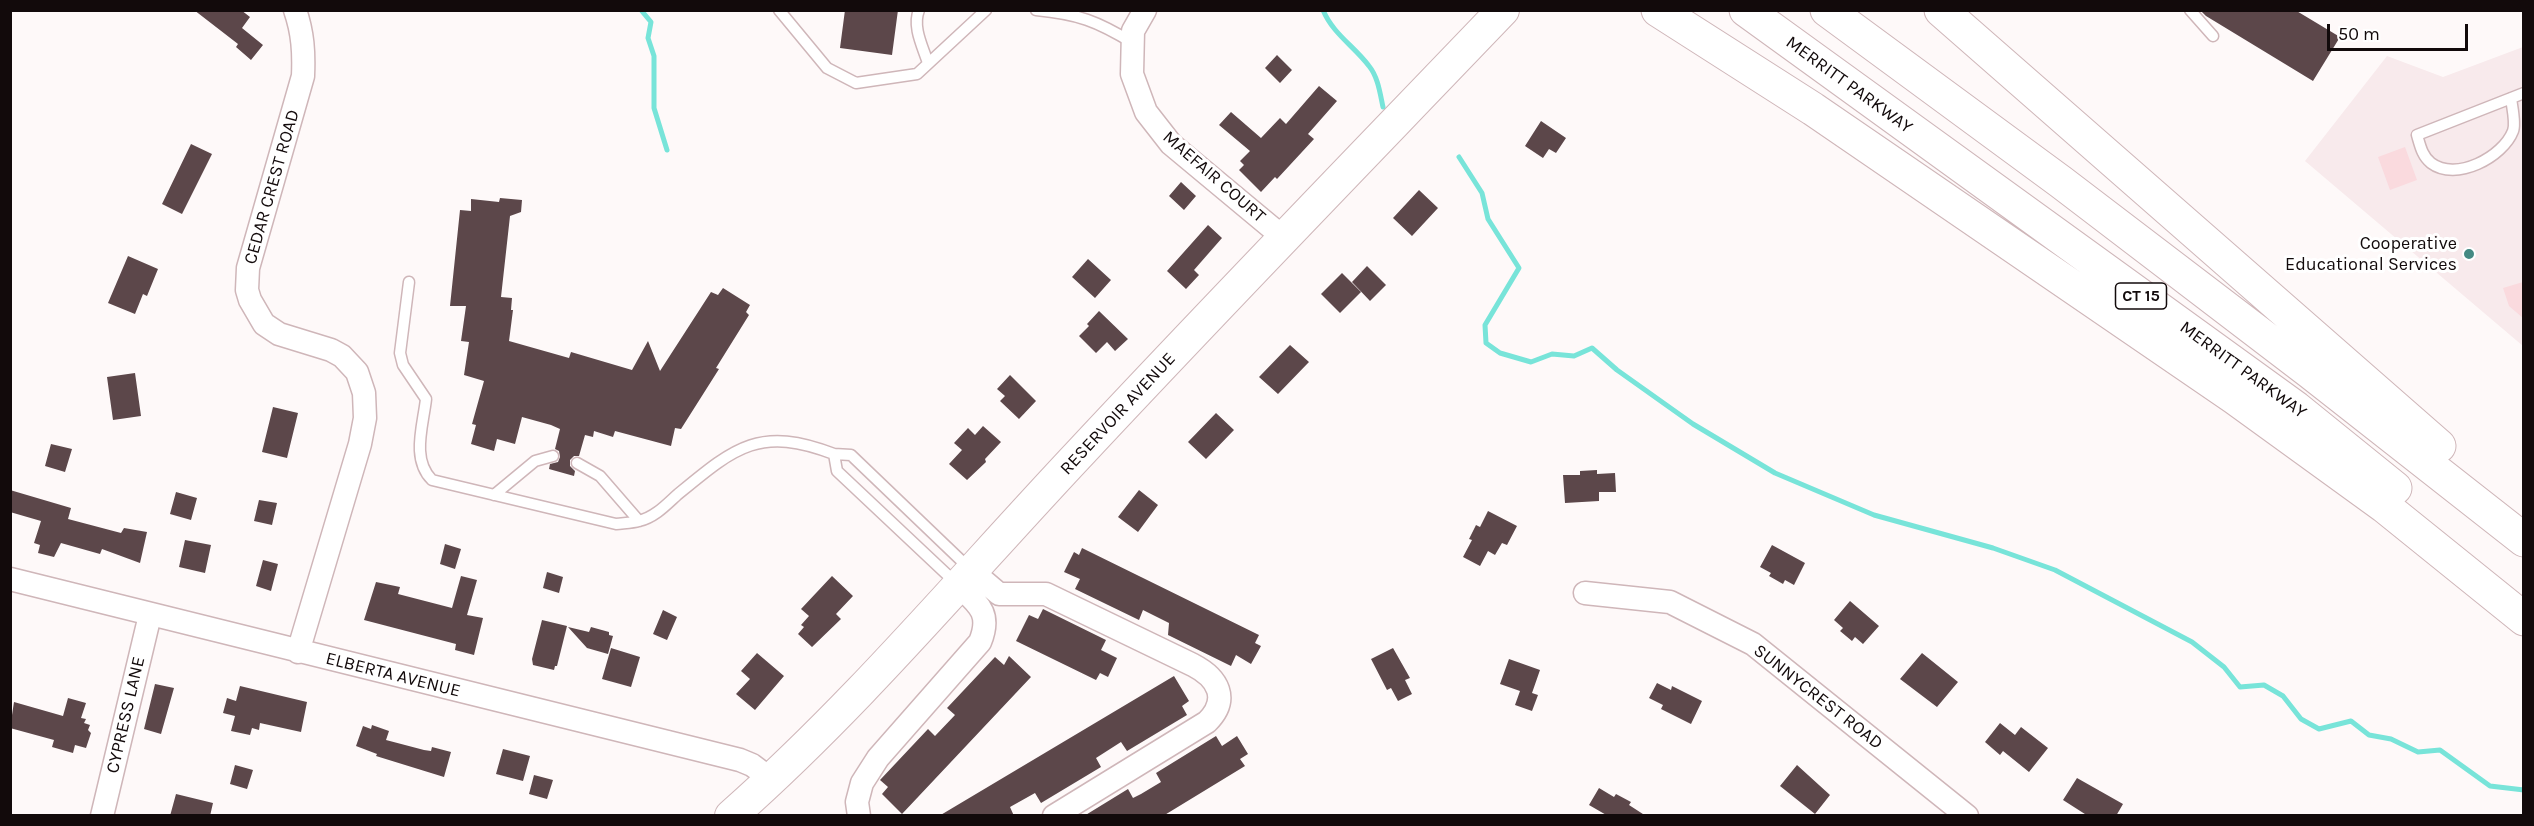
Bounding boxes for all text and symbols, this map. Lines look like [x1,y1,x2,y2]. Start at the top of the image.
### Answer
scale bar [2330,12,2471,50]
text: 50 m [2338,23,2380,45]
street label: MERRITT PARKWAY [1781,32,1917,138]
street label: CEDAR CREST ROAD [240,107,304,267]
street label: MAEFAIR COURT [1158,126,1270,228]
place label: Cooperative Educational Services [2285,233,2457,276]
marker: Cooperative Educational Services [2462,247,2476,261]
road number: CT 15 [2116,283,2166,309]
street label: MERRITT PARKWAY [2175,317,2311,423]
street label: RESERVOIR AVENUE [1056,348,1180,480]
street label: SUNNYCREST ROAD [1749,640,1887,754]
street label: ELBERTA AVENUE [323,648,463,702]
street label: CYPRESS LANE [102,654,150,776]

